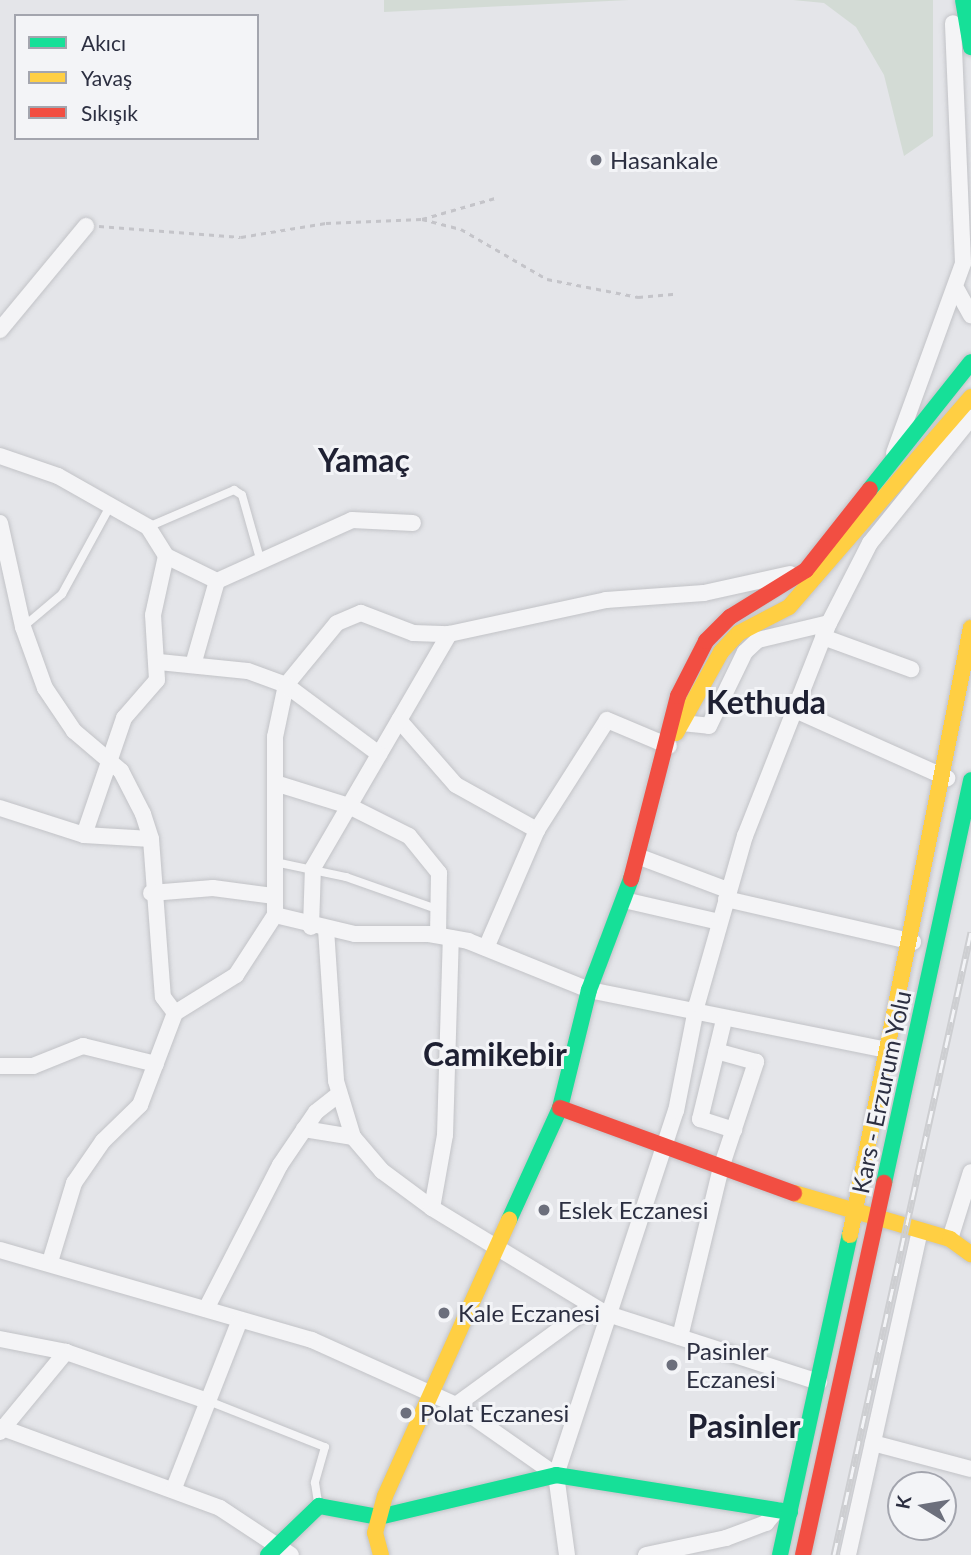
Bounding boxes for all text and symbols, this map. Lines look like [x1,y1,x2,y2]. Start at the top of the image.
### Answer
legend [14,14,259,140]
text: Akıcı [81,30,126,55]
text: Yavaş [81,65,132,90]
text: Sıkışık [81,100,138,125]
place label: Hasankale [610,146,718,174]
marker: Hasankale [588,152,604,168]
district label: Yamaç [318,441,410,479]
district label: Kethuda [706,683,826,721]
street label: Kars - Erzurum Yolu [845,988,917,1196]
district label: Camikebir [423,1035,567,1073]
place label: Eslek Eczanesi [558,1196,708,1224]
marker: Eslek Eczanesi [536,1202,552,1218]
place label: Kale Eczanesi [458,1299,600,1327]
marker: Kale Eczanesi [436,1305,452,1321]
place label: Pasinler Eczanesi [686,1337,776,1393]
marker: Pasinler Eczanesi [664,1357,680,1373]
place label: Polat Eczanesi [420,1399,569,1427]
marker: Polat Eczanesi [398,1405,414,1421]
district label: Pasinler [688,1407,800,1445]
north arrow [887,1471,957,1541]
text: K [890,1494,915,1511]

